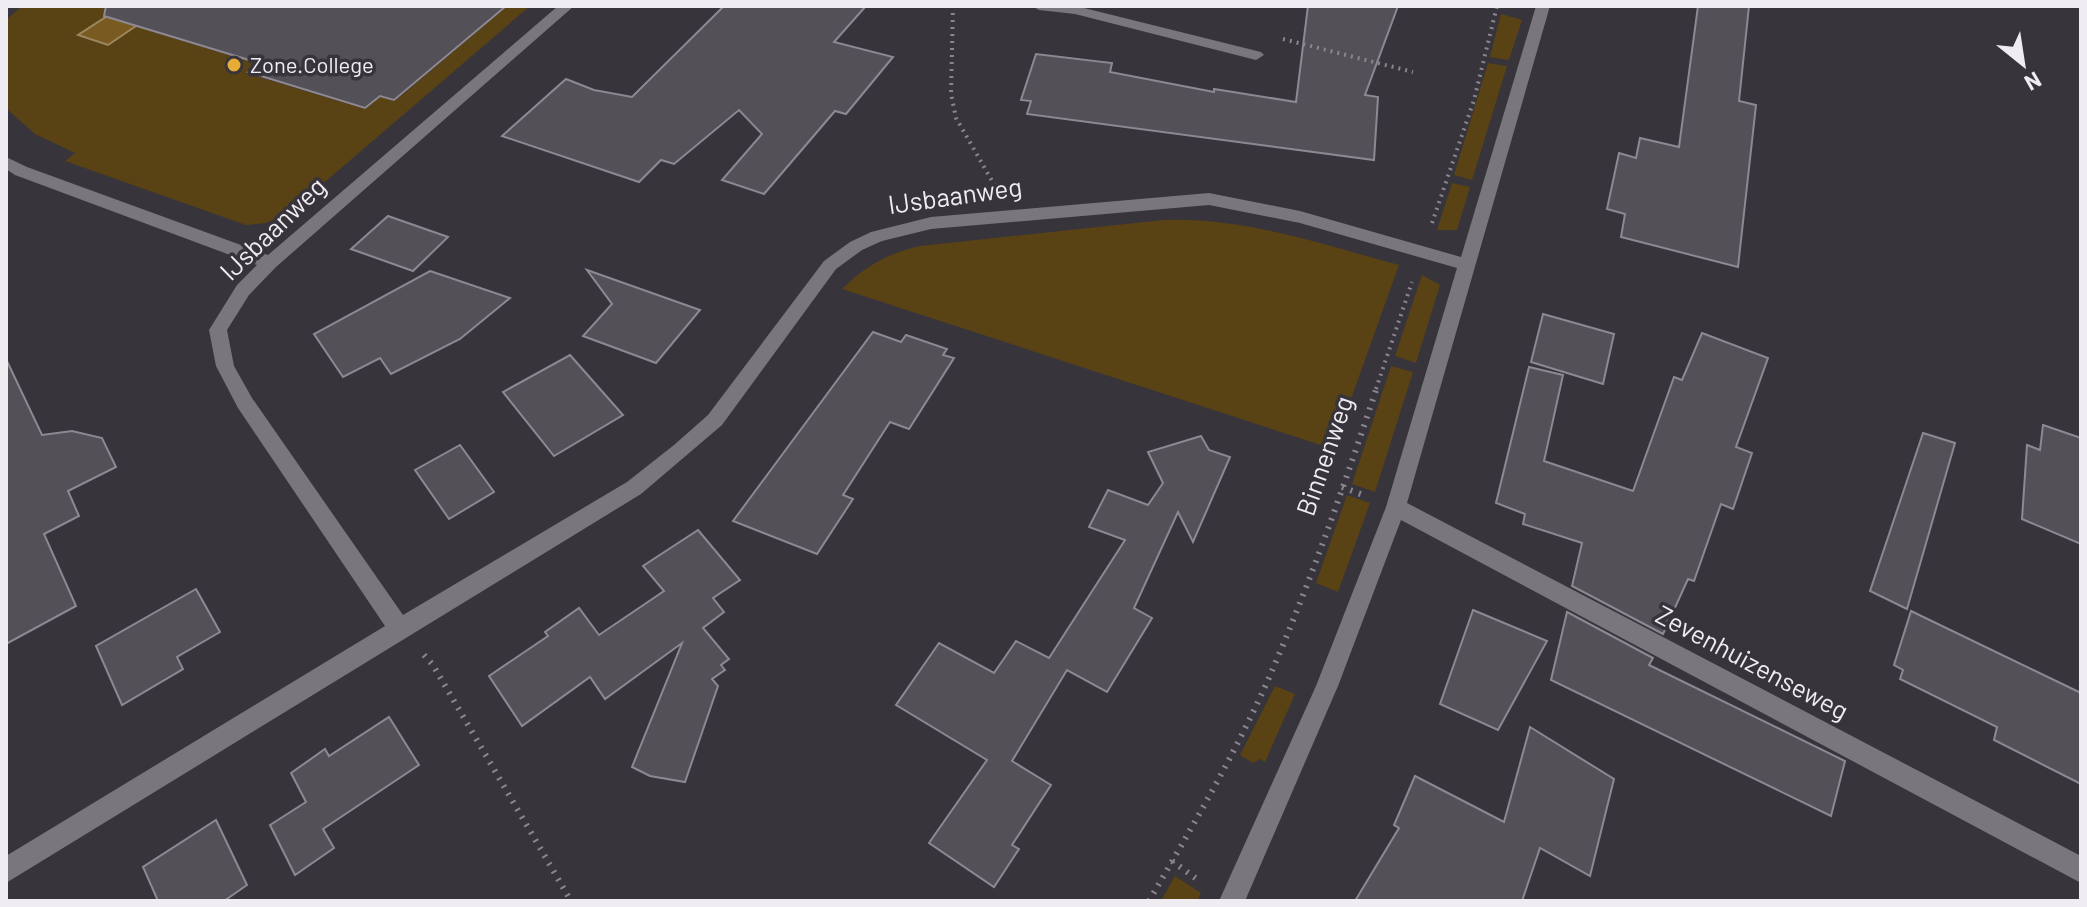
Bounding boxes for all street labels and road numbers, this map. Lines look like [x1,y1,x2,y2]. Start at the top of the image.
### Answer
street label: IJsbaanweg [213,170,331,286]
street label: IJsbaanweg [886,170,1024,219]
street label: Binnenweg [1289,392,1359,519]
street label: Zevenhuizenseweg [1651,598,1854,726]

